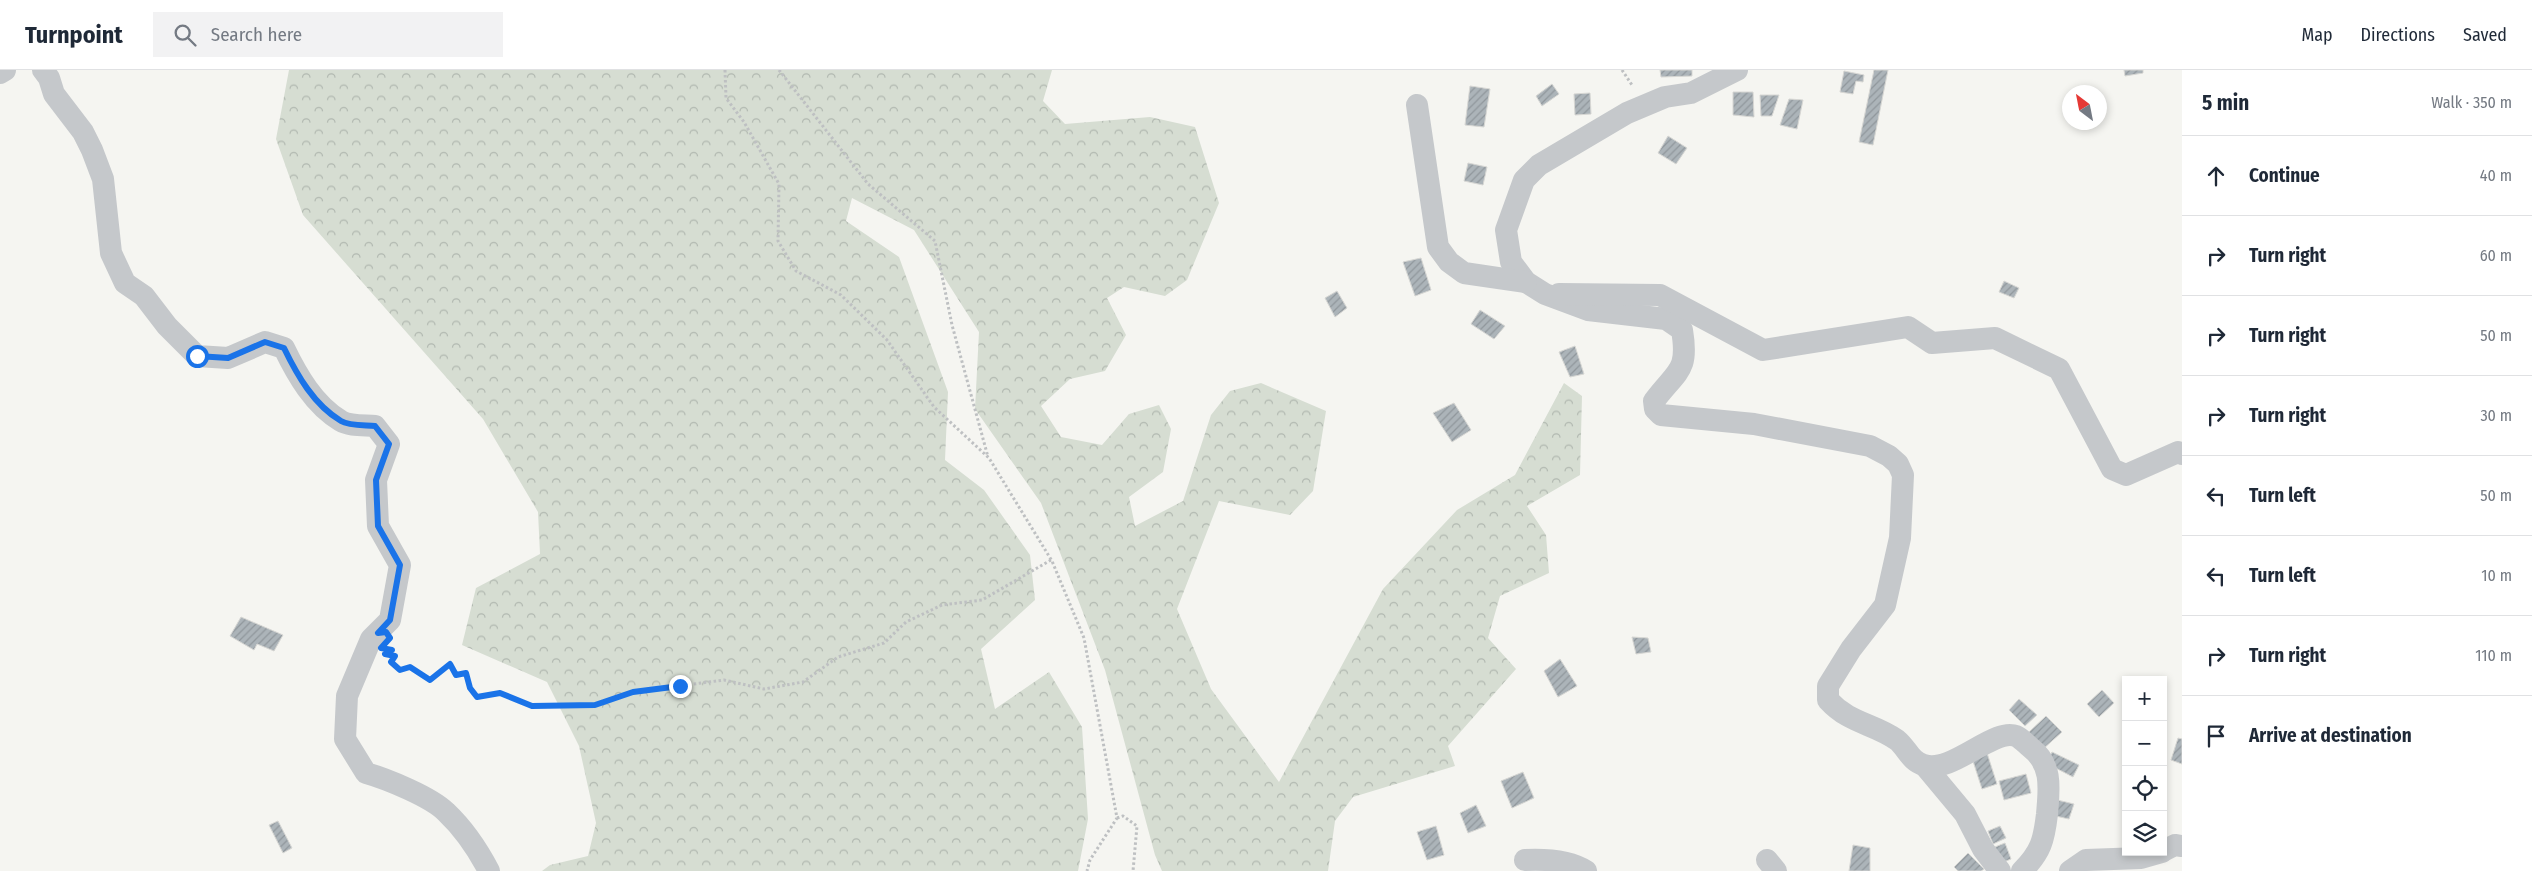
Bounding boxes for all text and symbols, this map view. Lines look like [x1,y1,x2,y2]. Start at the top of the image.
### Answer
search box [153,12,503,57]
text: Turnpoint [25,21,123,49]
icon: search [171,21,199,49]
text: Search here [211,23,302,46]
text: Map [2301,24,2333,46]
text: Directions [2361,24,2435,46]
text: Saved [2463,24,2507,46]
north arrow [2062,85,2107,130]
text: 5 min [2202,90,2249,116]
text: Walk · 350 m [2431,93,2512,112]
icon: ahead [2202,162,2230,190]
text: Continue [2249,164,2320,187]
text: 40 m [2480,166,2512,185]
icon: right [2202,242,2230,270]
text: Turn right [2249,244,2326,267]
text: 60 m [2480,246,2512,265]
icon: right [2202,322,2230,350]
text: Turn right [2249,324,2326,347]
text: 50 m [2480,326,2512,345]
route start [186,345,209,368]
icon: right [2202,402,2230,430]
text: Turn right [2249,404,2326,427]
text: 30 m [2480,406,2512,425]
icon: left [2202,482,2230,510]
text: Turn left [2249,484,2316,507]
text: 50 m [2480,486,2512,505]
icon: left [2202,562,2230,590]
text: Turn left [2249,564,2316,587]
text: 10 m [2481,566,2512,585]
icon: right [2202,642,2230,670]
text: Turn right [2249,644,2326,667]
text: 110 m [2475,646,2512,665]
route end [669,675,692,698]
map controls [2122,676,2167,856]
button: + [2122,676,2167,721]
button: − [2122,721,2167,766]
icon: arrive [2202,722,2230,750]
text: Arrive at destination [2249,724,2412,747]
button: locate [2122,766,2167,811]
button: layers [2122,811,2167,856]

